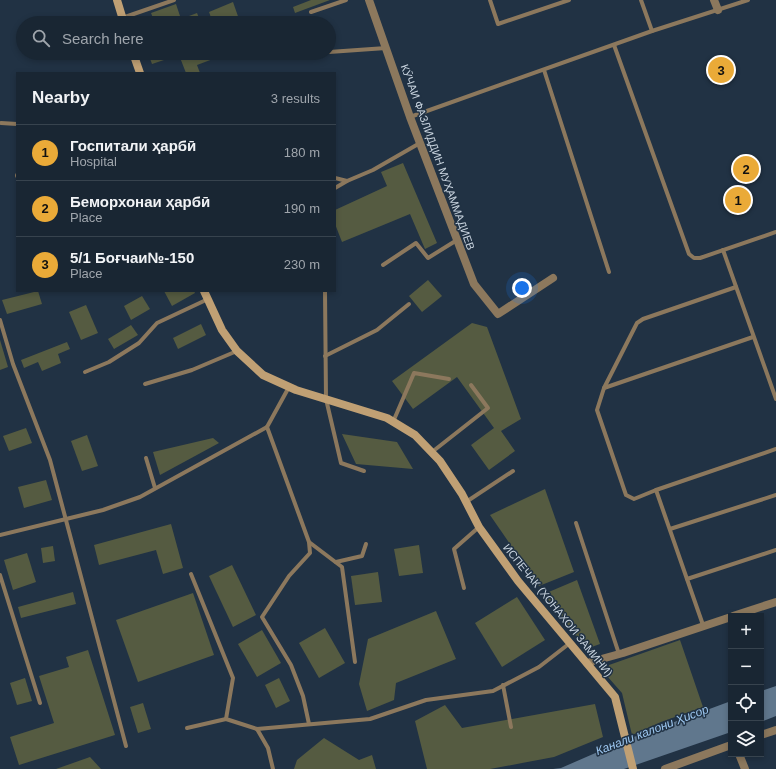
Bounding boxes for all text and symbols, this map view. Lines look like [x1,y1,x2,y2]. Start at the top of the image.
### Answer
search box [16,16,336,60]
icon: search [30,27,52,49]
text: Search here [62,30,144,47]
pin: 3 [708,55,734,85]
street label: КӮЧАИ ФАЗЛИДДИН МУҲАММАДИЕВ [399,63,477,251]
text: Nearby [32,88,90,107]
text: 3 results [271,91,320,106]
text: Госпитали ҳарбӣ [70,137,196,154]
text: 1 [41,145,49,160]
text: 180 m [284,145,320,160]
text: Hospital [70,154,117,169]
pin: 2 [733,154,759,184]
pin: 1 [725,185,751,215]
text: Беморхонаи ҳарбӣ [70,193,210,210]
text: 2 [41,201,49,216]
text: 190 m [284,201,320,216]
text: Place [70,210,103,225]
text: 5/1 Боғчаи№-150 [70,249,194,266]
text: 3 [41,257,49,272]
text: 230 m [284,257,320,272]
text: Place [70,266,103,281]
your location [512,278,532,298]
street label: ИСПЕЧАК (ХОНАХОИ ЗАМИНИ) [501,541,615,679]
map controls [728,613,764,757]
button: + [728,613,764,649]
button: − [728,649,764,685]
button: locate [728,685,764,721]
water label: Канали калони Ҳисор [593,702,711,758]
button: layers [728,721,764,757]

